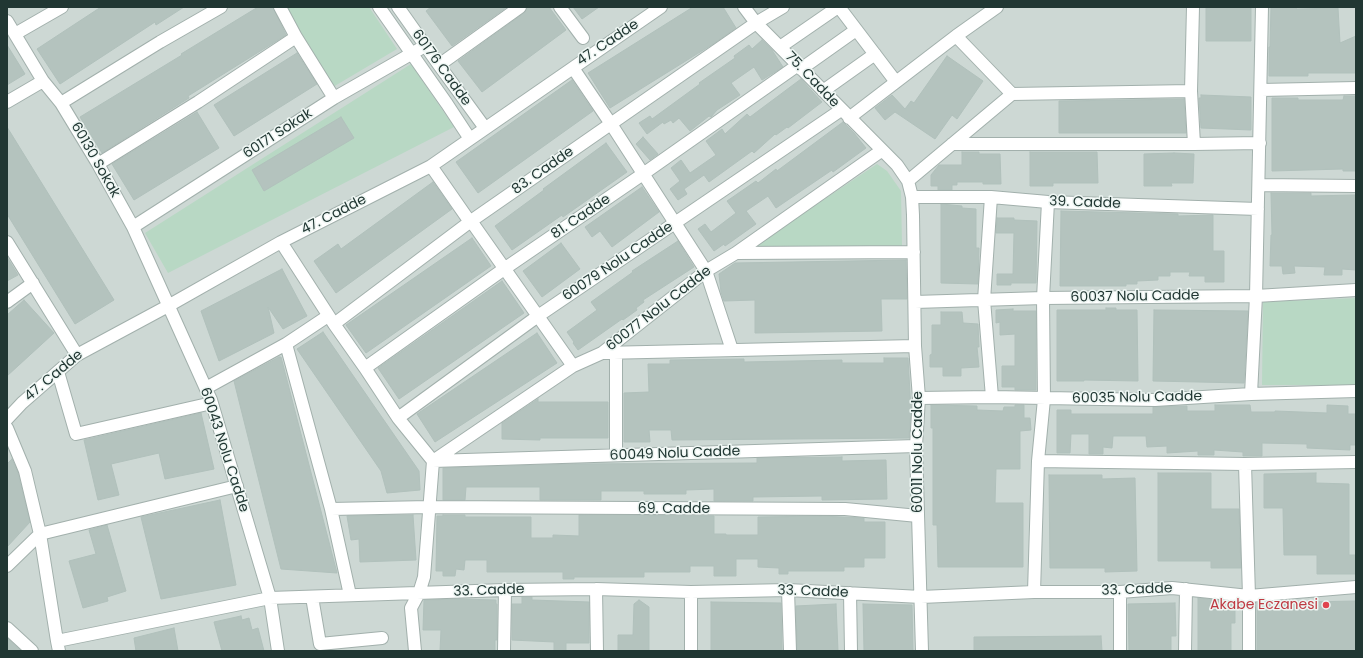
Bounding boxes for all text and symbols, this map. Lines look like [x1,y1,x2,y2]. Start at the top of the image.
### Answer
street label: 47. Cadde [574,16,642,70]
street label: 60176 Cadde [408,27,474,109]
street label: 75. Cadde [781,49,843,111]
street label: 60171 Sokak [240,105,316,163]
street label: 60130 Sokak [67,119,123,201]
street label: 83. Cadde [509,144,577,198]
street label: 47. Cadde [299,191,369,239]
street label: 81. Cadde [548,191,614,243]
street label: 39. Cadde [1049,193,1121,213]
street label: 60079 Nolu Cadde [560,219,676,305]
street label: 60077 Nolu Cadde [603,263,715,355]
street label: 60037 Nolu Cadde [1070,287,1200,307]
street label: 47. Cadde [21,347,87,405]
street label: 60043 Nolu Cadde [196,386,252,514]
street label: 60035 Nolu Cadde [1072,388,1202,408]
street label: 60011 Nolu Cadde [910,391,926,513]
street label: 60049 Nolu Cadde [609,443,741,465]
street label: 69. Cadde [638,501,710,517]
street label: 33. Cadde [1101,580,1173,600]
street label: 33. Cadde [453,581,525,601]
street label: 33. Cadde [777,582,849,602]
place label: Akabe Eczanesi [1210,597,1318,613]
marker: Akabe Eczanesi [1321,600,1331,610]

